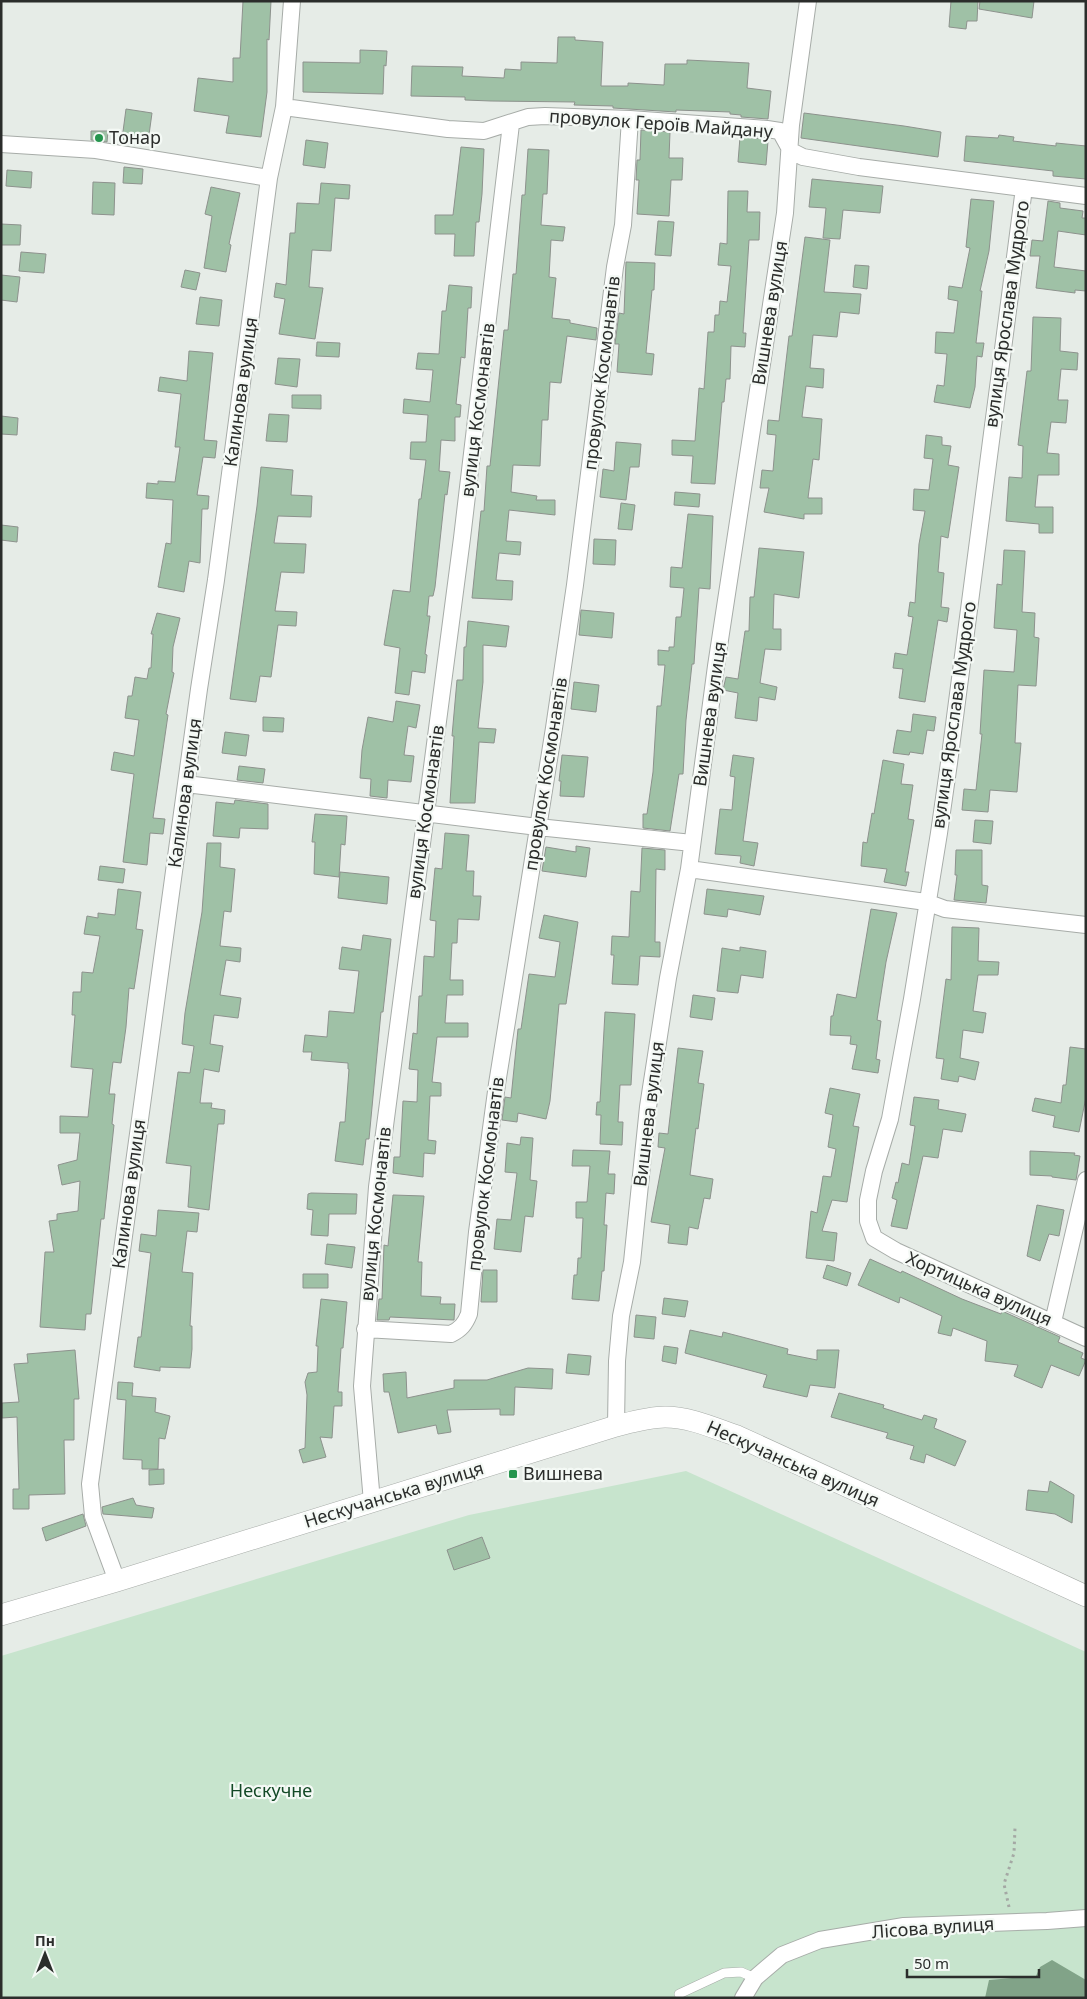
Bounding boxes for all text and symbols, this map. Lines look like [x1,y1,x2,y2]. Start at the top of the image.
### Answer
street label: провулок Героїв Майдану [548,103,775,143]
place label: Тонар [109,125,161,149]
marker: Тонар [93,132,105,144]
street label: вулиця Ярослава Мудрого [978,199,1034,429]
street label: Вишнева вулиця [746,239,792,387]
street label: провулок Космонавтів [577,274,625,471]
street label: Калинова вулиця [218,316,262,468]
street label: вулиця Космонавтів [454,321,500,498]
street label: вулиця Ярослава Мудрого [925,600,981,830]
street label: Вишнева вулиця [687,640,731,788]
street label: провулок Космонавтів [518,675,572,872]
street label: Калинова вулиця [162,717,206,869]
street label: вулиця Космонавтів [401,723,449,900]
street label: Вишнева вулиця [627,1040,669,1188]
street label: провулок Космонавтів [461,1075,509,1272]
street label: Калинова вулиця [106,1118,150,1270]
street label: вулиця Космонавтів [354,1126,396,1302]
street label: Хортицька вулиця [903,1245,1056,1331]
street label: Нескучанська вулиця [703,1414,883,1512]
street label: Нескучанська вулиця [301,1455,486,1533]
place label: Вишнева [523,1461,603,1485]
marker: Вишнева [507,1468,519,1480]
park label: Нескучне [230,1778,312,1802]
street label: Лісова вулиця [871,1911,995,1943]
north arrow [20,1929,70,1979]
text: Пн [35,1931,55,1950]
scale bar [907,1946,1040,1978]
text: 50 m [914,1953,949,1973]

